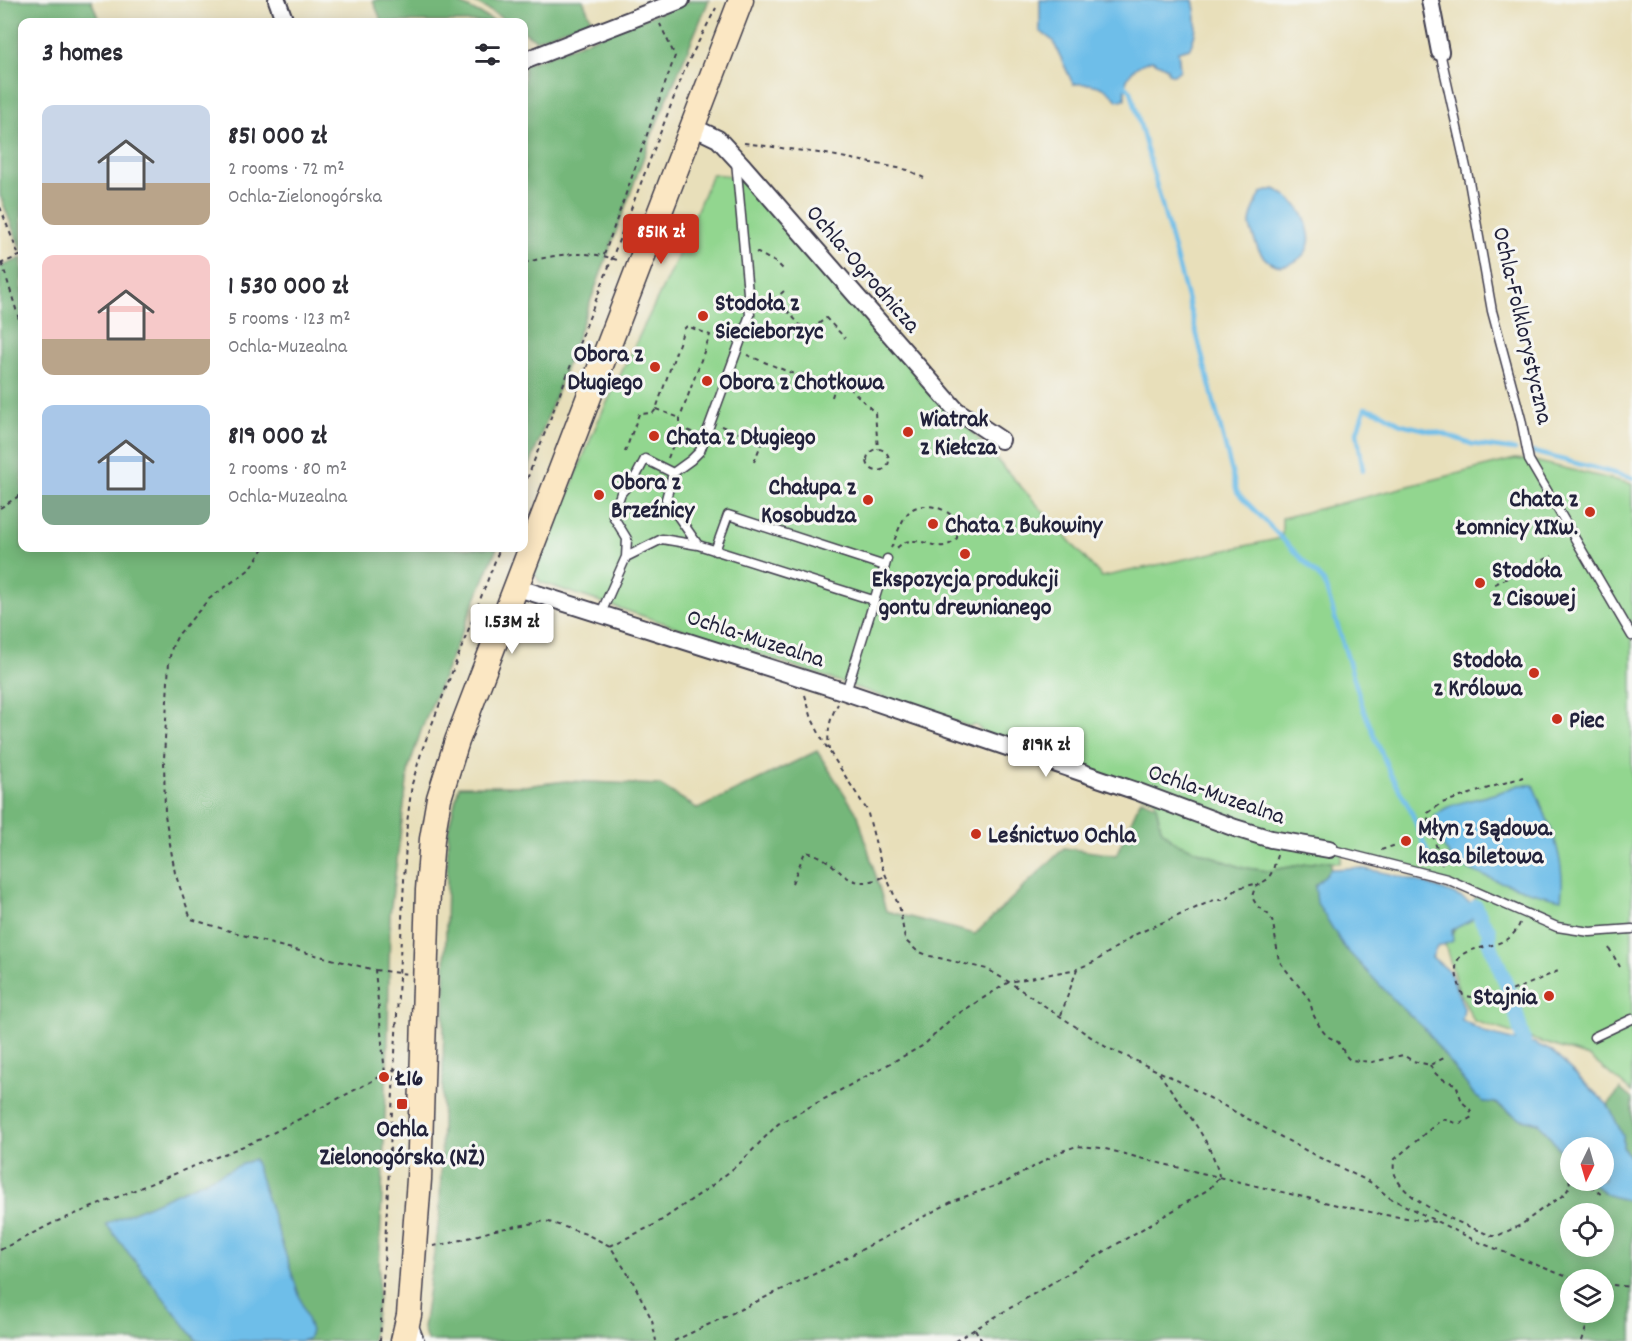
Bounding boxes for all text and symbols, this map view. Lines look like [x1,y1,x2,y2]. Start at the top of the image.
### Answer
text: 3 homes [42,36,123,73]
icon: filters [471,38,504,71]
text: 851 000 zł [228,119,327,156]
icon: home [90,129,162,201]
text: 2 rooms · 72 m² [228,156,344,184]
text: Ochla-Zielonogórska [228,184,382,212]
street label: Ochla-Ogrodnicza [796,198,928,342]
pin: 851K zł [606,214,716,265]
text: 851K zł [637,219,685,247]
street label: Ochla-Folklorystyczna [1482,224,1560,428]
text: 1 530 000 zł [228,269,348,306]
icon: home [90,279,162,351]
place label: Stodoła z Siecieborzyc [715,288,824,350]
text: 5 rooms · 123 m² [228,306,351,334]
marker: Stodoła z Siecieborzyc [696,309,710,323]
text: Ochla-Muzealna [228,334,347,362]
place label: Obora z Długiego [568,339,644,401]
marker: Obora z Długiego [648,360,662,374]
place label: Obora z Chotkowa [719,367,884,401]
marker: Obora z Chotkowa [700,374,714,388]
place label: Wiatrak z Kiełcza [920,404,997,466]
text: 819 000 zł [228,419,327,456]
place label: Chata z Długiego [666,422,816,456]
marker: Wiatrak z Kiełcza [901,425,915,439]
icon: home [90,429,162,501]
marker: Chata z Długiego [647,429,661,443]
text: 2 rooms · 80 m² [228,456,347,484]
place label: Obora z Brzeźnicy [611,467,695,529]
place label: Chałupa z Kosobudza [761,472,857,534]
text: Ochla-Muzealna [228,484,347,512]
place label: Chata z Łomnicy XIXw. [1456,484,1579,546]
marker: Obora z Brzeźnicy [592,488,606,502]
marker: Chałupa z Kosobudza [861,493,875,507]
marker: Chata z Łomnicy XIXw. [1583,505,1597,519]
place label: Chata z Bukowiny [945,510,1104,544]
marker: Chata z Bukowiny [926,517,940,531]
marker: Ekspozycja produkcji gontu drewnianego [958,547,972,561]
place label: Stodoła z Cisowej [1492,555,1576,617]
place label: Ekspozycja produkcji gontu drewnianego [872,564,1059,626]
marker: Stodoła z Cisowej [1473,576,1487,590]
street label: Ochla-Muzealna [682,602,829,678]
pin: 1.53M zł [450,604,574,655]
text: 1.53M zł [485,609,539,637]
place label: Stodoła z Królowa [1434,645,1523,707]
marker: Stodoła z Królowa [1527,666,1541,680]
place label: Piec [1569,705,1605,739]
marker: Piec [1550,712,1564,726]
pin: 819K zł [991,727,1101,778]
text: 819K zł [1022,732,1070,760]
street label: Ochla-Muzealna [1143,756,1290,835]
place label: Młyn z Sądowa. kasa biletowa [1418,813,1553,875]
place label: Leśnictwo Ochla [988,820,1136,854]
marker: Leśnictwo Ochla [969,827,983,841]
marker: Młyn z Sądowa. kasa biletowa [1399,834,1413,848]
place label: Stajnia [1473,982,1538,1016]
marker: Stajnia [1542,989,1556,1003]
place label: Ł16 [395,1063,423,1097]
marker: Ł16 [377,1070,391,1084]
marker: Ochla Zielonogórska (NŻ) [395,1097,409,1111]
place label: Ochla Zielonogórska (NŻ) [319,1114,485,1176]
north arrow [1560,1137,1614,1191]
map controls [1560,1137,1614,1323]
button: locate [1560,1203,1614,1257]
button: layers [1560,1269,1614,1323]

